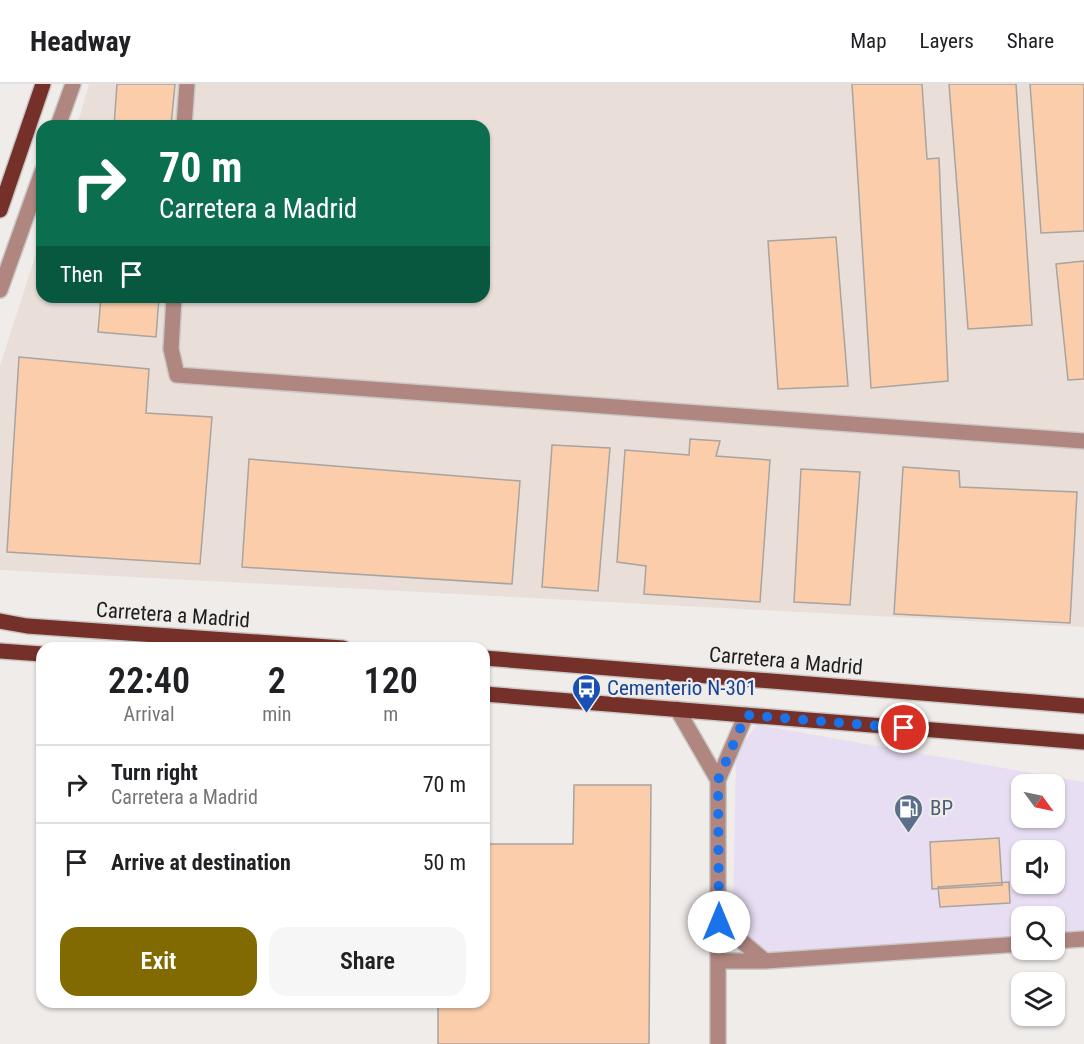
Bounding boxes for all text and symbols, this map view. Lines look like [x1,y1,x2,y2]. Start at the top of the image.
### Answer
text: Headway [30,25,131,58]
text: Map [850,29,887,53]
text: Layers [920,29,974,53]
text: Share [1007,29,1054,53]
text: 70 m [159,143,242,192]
icon: right [60,144,138,222]
text: Carretera a Madrid [159,193,357,225]
icon: arrive [115,258,148,291]
text: Then [60,262,103,287]
street label: Carretera a Madrid [95,598,251,632]
street label: Carretera a Madrid [708,642,864,680]
text: 22:40 [108,660,190,702]
text: 2 [268,660,286,702]
text: 120 [364,660,418,702]
bus stop icon: Cementerio N-301 [570,672,602,714]
place label: Cementerio N-301 [607,676,757,700]
text: Arrival [124,702,175,726]
text: min [262,702,291,726]
text: m [383,702,398,726]
pin [878,702,929,753]
icon: arrive [887,711,920,744]
text: Turn right [111,760,198,785]
icon: right [60,768,93,801]
text: 70 m [423,772,466,797]
north arrow [1011,774,1065,828]
map controls [1011,774,1065,1026]
text: Carretera a Madrid [111,785,258,809]
fuel station icon: BP [893,792,925,834]
place label: BP [930,796,953,820]
button: sound [1011,840,1065,894]
icon: arrive [60,846,93,879]
text: Arrive at destination [111,850,291,875]
text: 50 m [423,850,466,875]
position arrow [687,890,751,954]
button: search [1011,906,1065,960]
button: Exit [60,927,257,996]
button: Share [269,927,466,996]
button: layers [1011,972,1065,1026]

